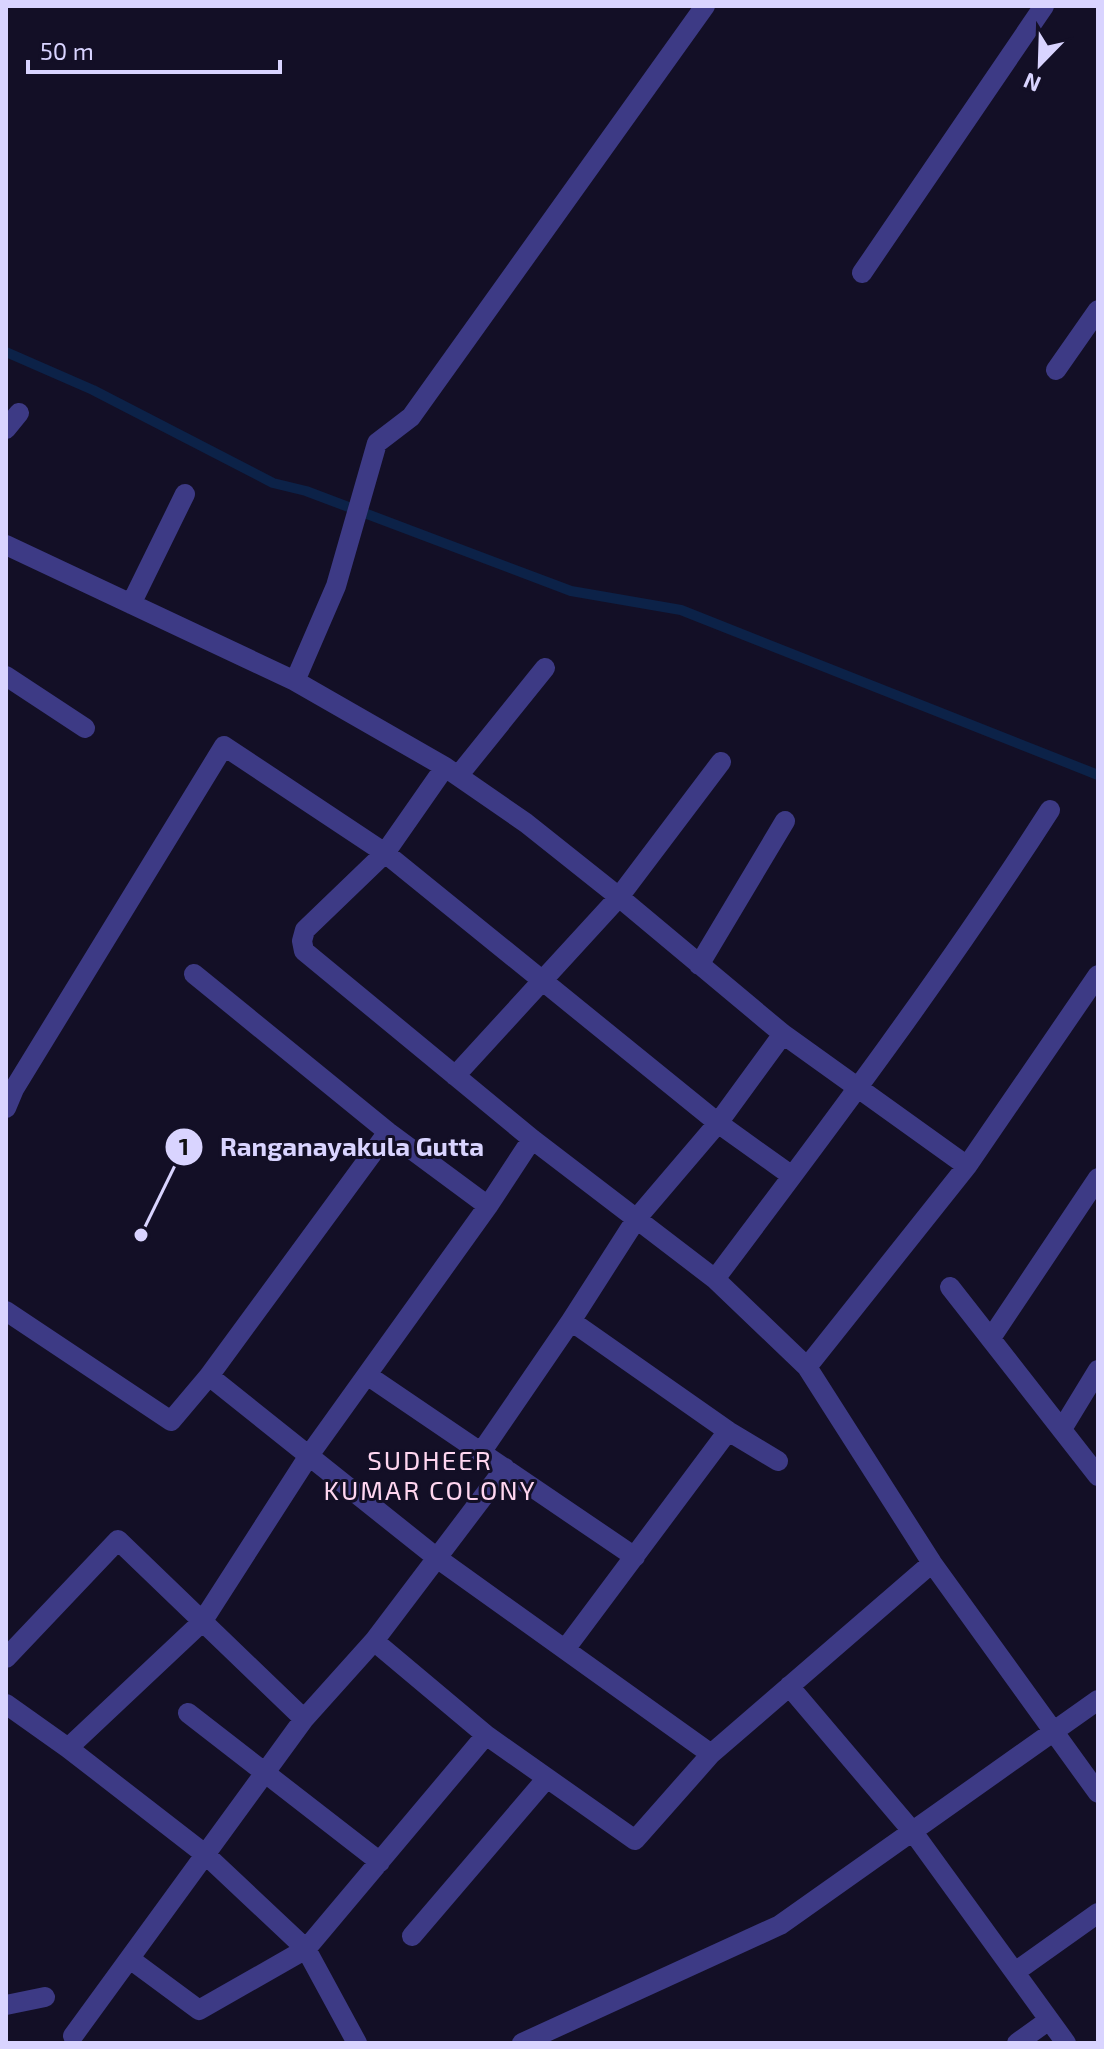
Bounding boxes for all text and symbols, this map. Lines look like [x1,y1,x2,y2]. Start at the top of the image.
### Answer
scale bar [28,24,280,74]
north arrow [1000,24,1080,104]
text: 50 m [40,36,94,65]
text: N [1019,68,1044,98]
callout: Ranganayakula Gutta [164,1122,500,1172]
text: Ranganayakula Gutta [220,1130,484,1162]
text: 1 [179,1131,189,1160]
district label: SUDHEER KUMAR COLONY [324,1444,536,1505]

